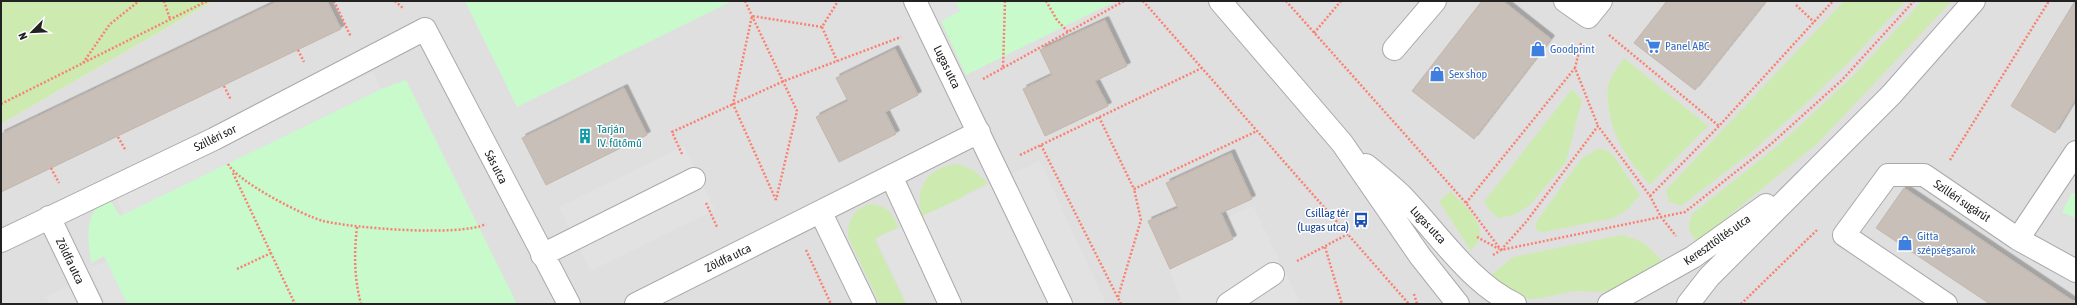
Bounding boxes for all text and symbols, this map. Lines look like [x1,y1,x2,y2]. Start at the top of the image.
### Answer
north arrow [12,12,52,52]
text: N [16,31,30,41]
supermarket icon: Panel ABC [1644,37,1662,55]
place label: Panel ABC [1665,39,1710,53]
shop icon: Goodprint [1529,40,1547,58]
place label: Goodprint [1550,42,1595,56]
street label: Lugas utca [931,43,963,91]
shop icon: Sex shop [1428,65,1446,83]
place label: Sex shop [1449,67,1488,81]
street label: Szilléri sor [192,122,239,154]
place label: Tarján IV. fűtőmű [597,122,642,150]
building icon: Tarján IV. fűtőmű [576,127,594,145]
street label: Sás utca [482,148,510,186]
street label: Szilléri sugárút [1931,177,1993,225]
street label: Lugas utca [1407,203,1449,247]
place label: Csillag tér (Lugas utca) [1297,206,1349,234]
bus stop icon: Csillag tér (Lugas utca) [1352,211,1370,229]
street label: Kereszttöltés utca [1681,212,1753,268]
place label: Gitta szépségsarok [1917,229,1976,257]
shop icon: Gitta szépségsarok [1896,234,1914,252]
street label: Zöldfa utca [53,236,87,286]
street label: Zöldfa utca [703,241,753,275]

